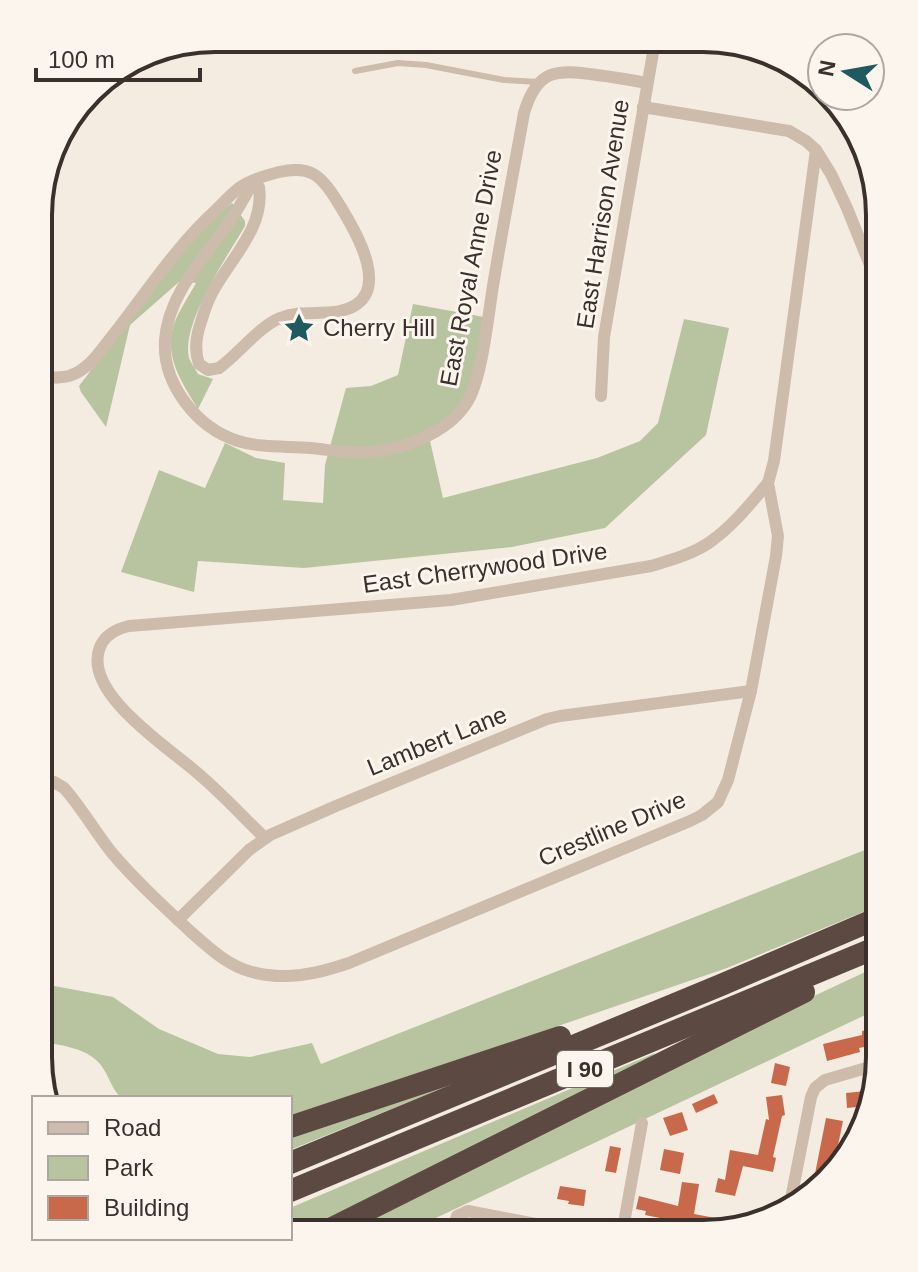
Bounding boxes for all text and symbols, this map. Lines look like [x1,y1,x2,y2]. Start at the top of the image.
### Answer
scale bar [36,32,200,82]
north arrow [806,32,886,112]
text: 100 m [48,46,115,73]
text: N [813,58,841,78]
street label: East Harrison Avenue [571,97,634,330]
street label: East Royal Anne Drive [434,147,507,388]
place icon: Cherry Hill [282,311,316,345]
place label: Cherry Hill [323,314,435,341]
street label: East Cherrywood Drive [361,537,609,598]
street label: Lambert Lane [363,700,511,781]
street label: Crestline Drive [534,785,690,872]
road number: I 90 [557,1051,613,1087]
legend [32,1096,292,1240]
text: Road [104,1114,161,1141]
text: Park [104,1154,154,1181]
text: Building [104,1194,189,1221]

